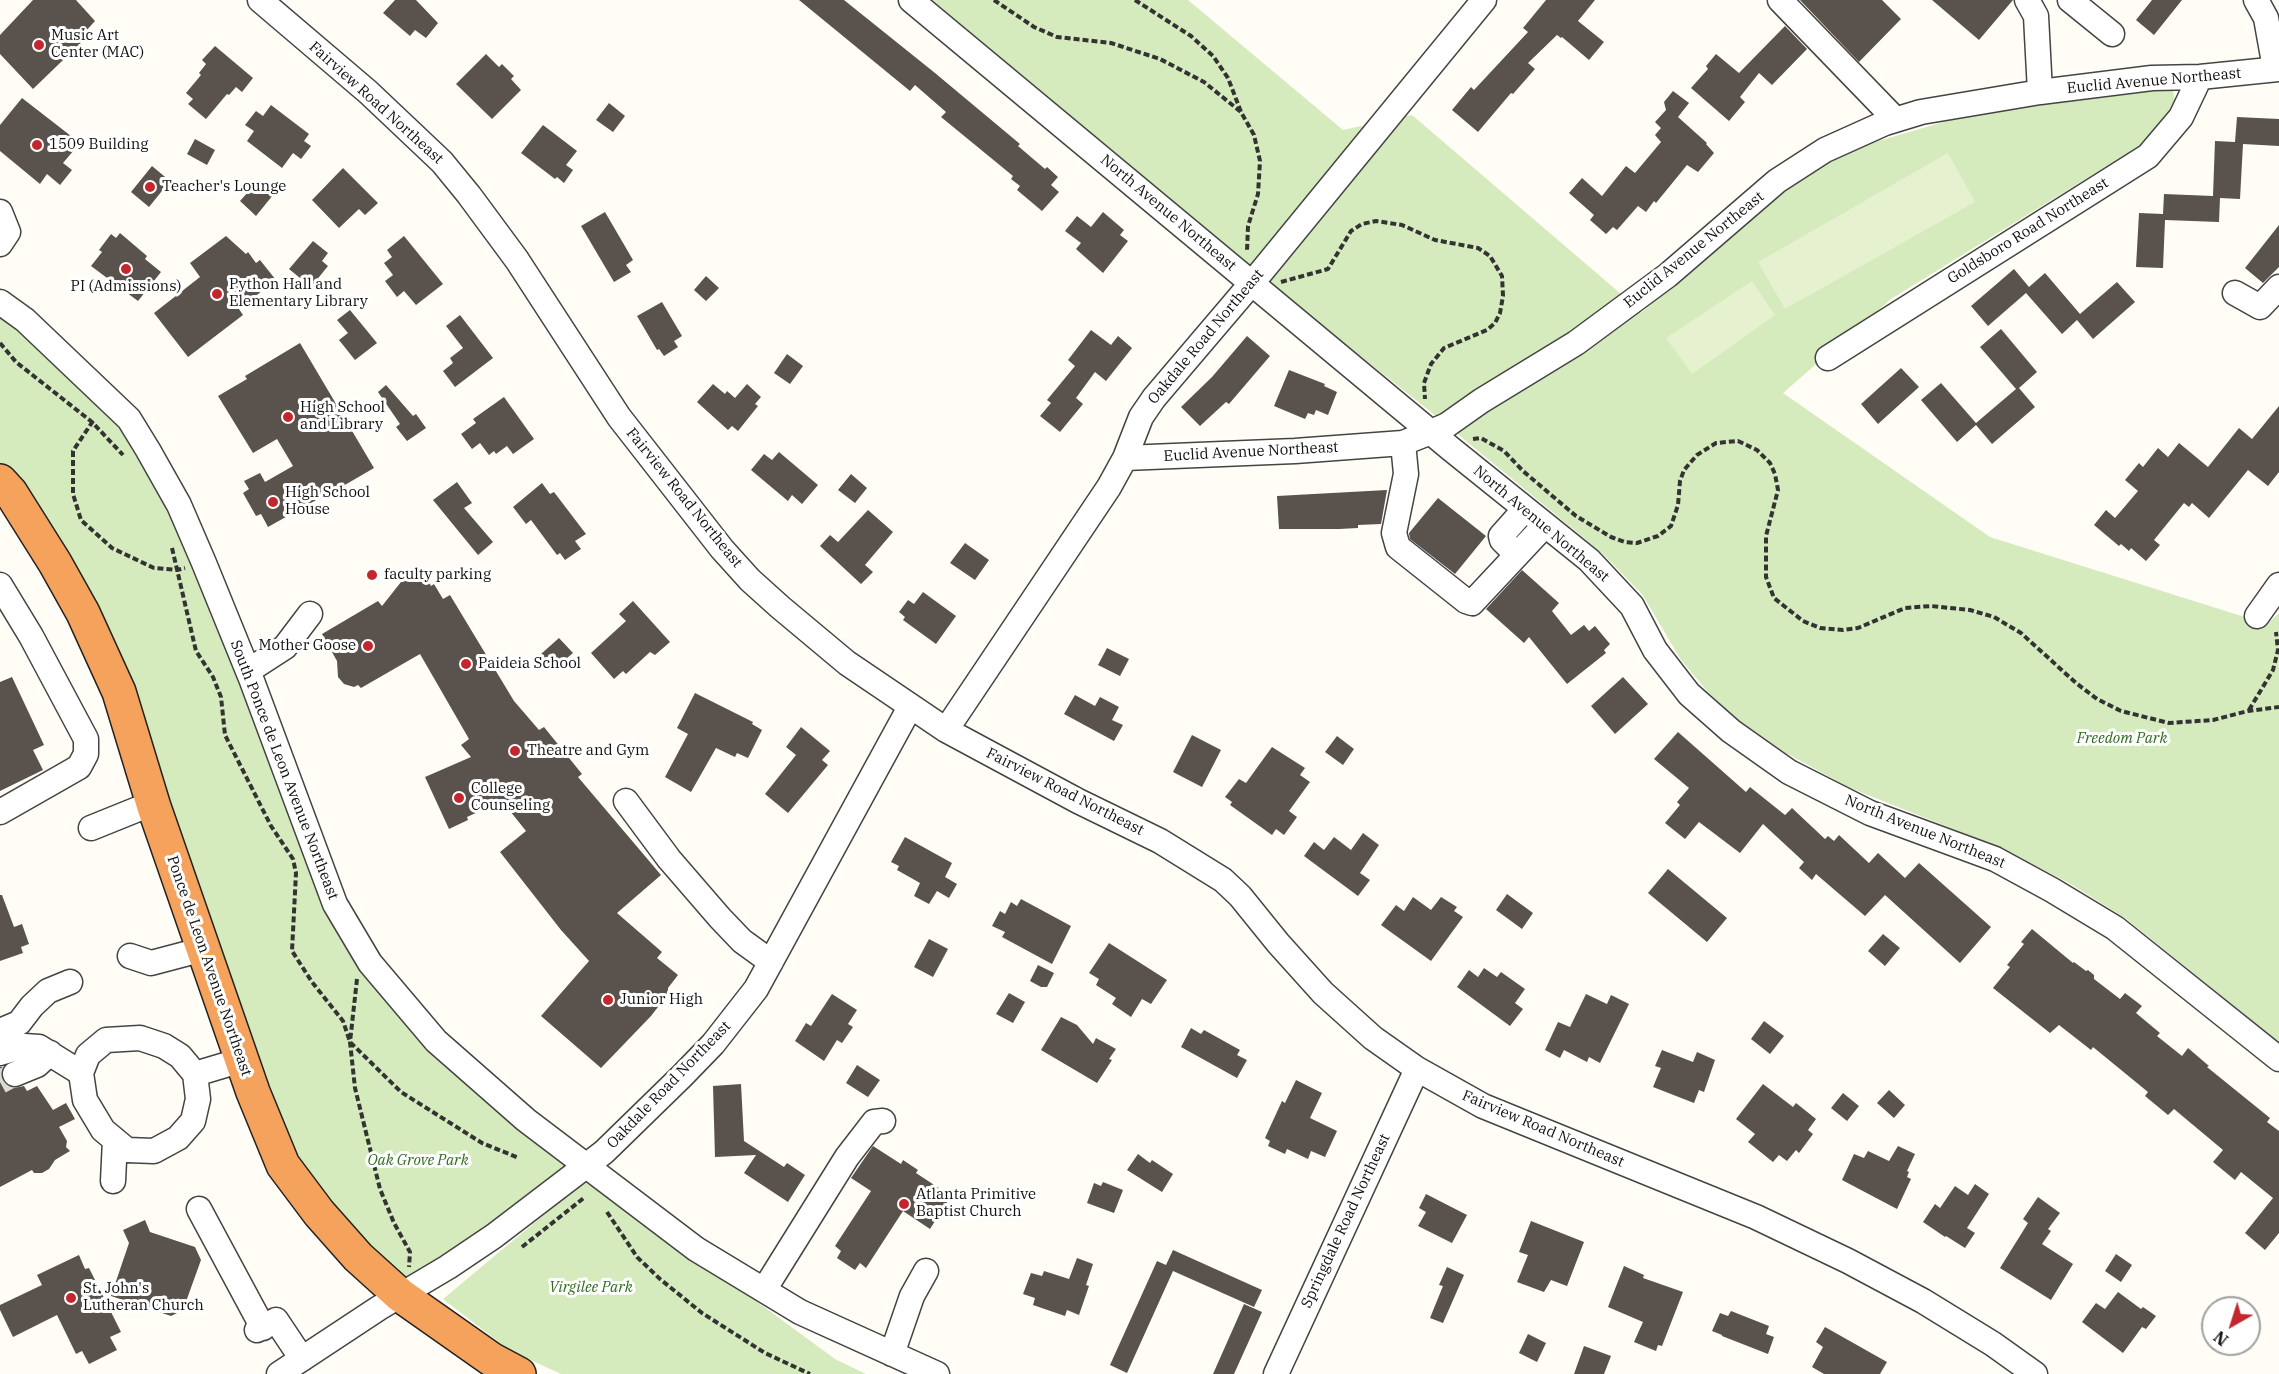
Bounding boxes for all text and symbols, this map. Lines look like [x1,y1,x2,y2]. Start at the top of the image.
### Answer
place label: Music Art Center (MAC) [51,27,144,62]
marker: Music Art Center (MAC) [32,38,46,52]
street label: Fairview Road Northeast [305,38,447,168]
street label: Euclid Avenue Northeast [2066,64,2242,98]
place label: 1509 Building [49,136,148,154]
marker: 1509 Building [30,138,44,152]
street label: North Avenue Northeast [1096,151,1240,275]
street label: Goldsboro Road Northeast [1944,174,2112,288]
place label: Teacher's Lounge [162,178,286,196]
marker: Teacher's Lounge [143,180,157,194]
street label: Euclid Avenue Northeast [1620,188,1768,312]
marker: PI (Admissions) [119,262,133,276]
street label: Oakdale Road Northeast [1144,266,1268,408]
place label: Python Hall and Elementary Library [229,276,368,311]
place label: PI (Admissions) [71,278,181,296]
marker: Python Hall and Elementary Library [210,287,224,301]
place label: High School and Library [300,399,385,434]
marker: High School and Library [281,410,295,424]
street label: Fairview Road Northeast [622,425,746,571]
street label: Euclid Avenue Northeast [1163,438,1339,466]
street label: North Avenue Northeast [1469,462,1613,586]
place label: High School House [285,484,370,519]
marker: High School House [266,495,280,509]
place label: faculty parking [384,566,491,584]
marker: faculty parking [365,568,379,582]
place label: Mother Goose [258,637,356,655]
street label: South Ponce de Leon Avenue Northeast [226,638,342,902]
marker: Mother Goose [361,639,375,653]
place label: Paideia School [478,655,581,673]
marker: Paideia School [459,657,473,671]
park label: Freedom Park [2077,730,2167,748]
place label: Theatre and Gym [527,742,649,760]
marker: Theatre and Gym [508,744,522,758]
street label: Fairview Road Northeast [983,744,1147,840]
place label: College Counseling [471,780,550,815]
marker: College Counseling [452,791,466,805]
street label: North Avenue Northeast [1842,792,2008,872]
street label: Ponce de Leon Avenue Northeast [163,853,255,1079]
place label: Junior High [620,991,703,1009]
marker: Junior High [601,993,615,1007]
street label: Oakdale Road Northeast [603,1017,735,1153]
street label: Fairview Road Northeast [1459,1087,1627,1171]
street label: Springdale Road Northeast [1298,1131,1394,1311]
park label: Oak Grove Park [367,1152,469,1170]
place label: Atlanta Primitive Baptist Church [916,1186,1036,1221]
marker: Atlanta Primitive Baptist Church [897,1197,911,1211]
park label: Virgilee Park [549,1279,633,1297]
place label: St. John's Lutheran Church [83,1280,204,1315]
marker: St. John's Lutheran Church [64,1291,78,1305]
north arrow [2201,1296,2261,1356]
text: N [2210,1327,2232,1350]

